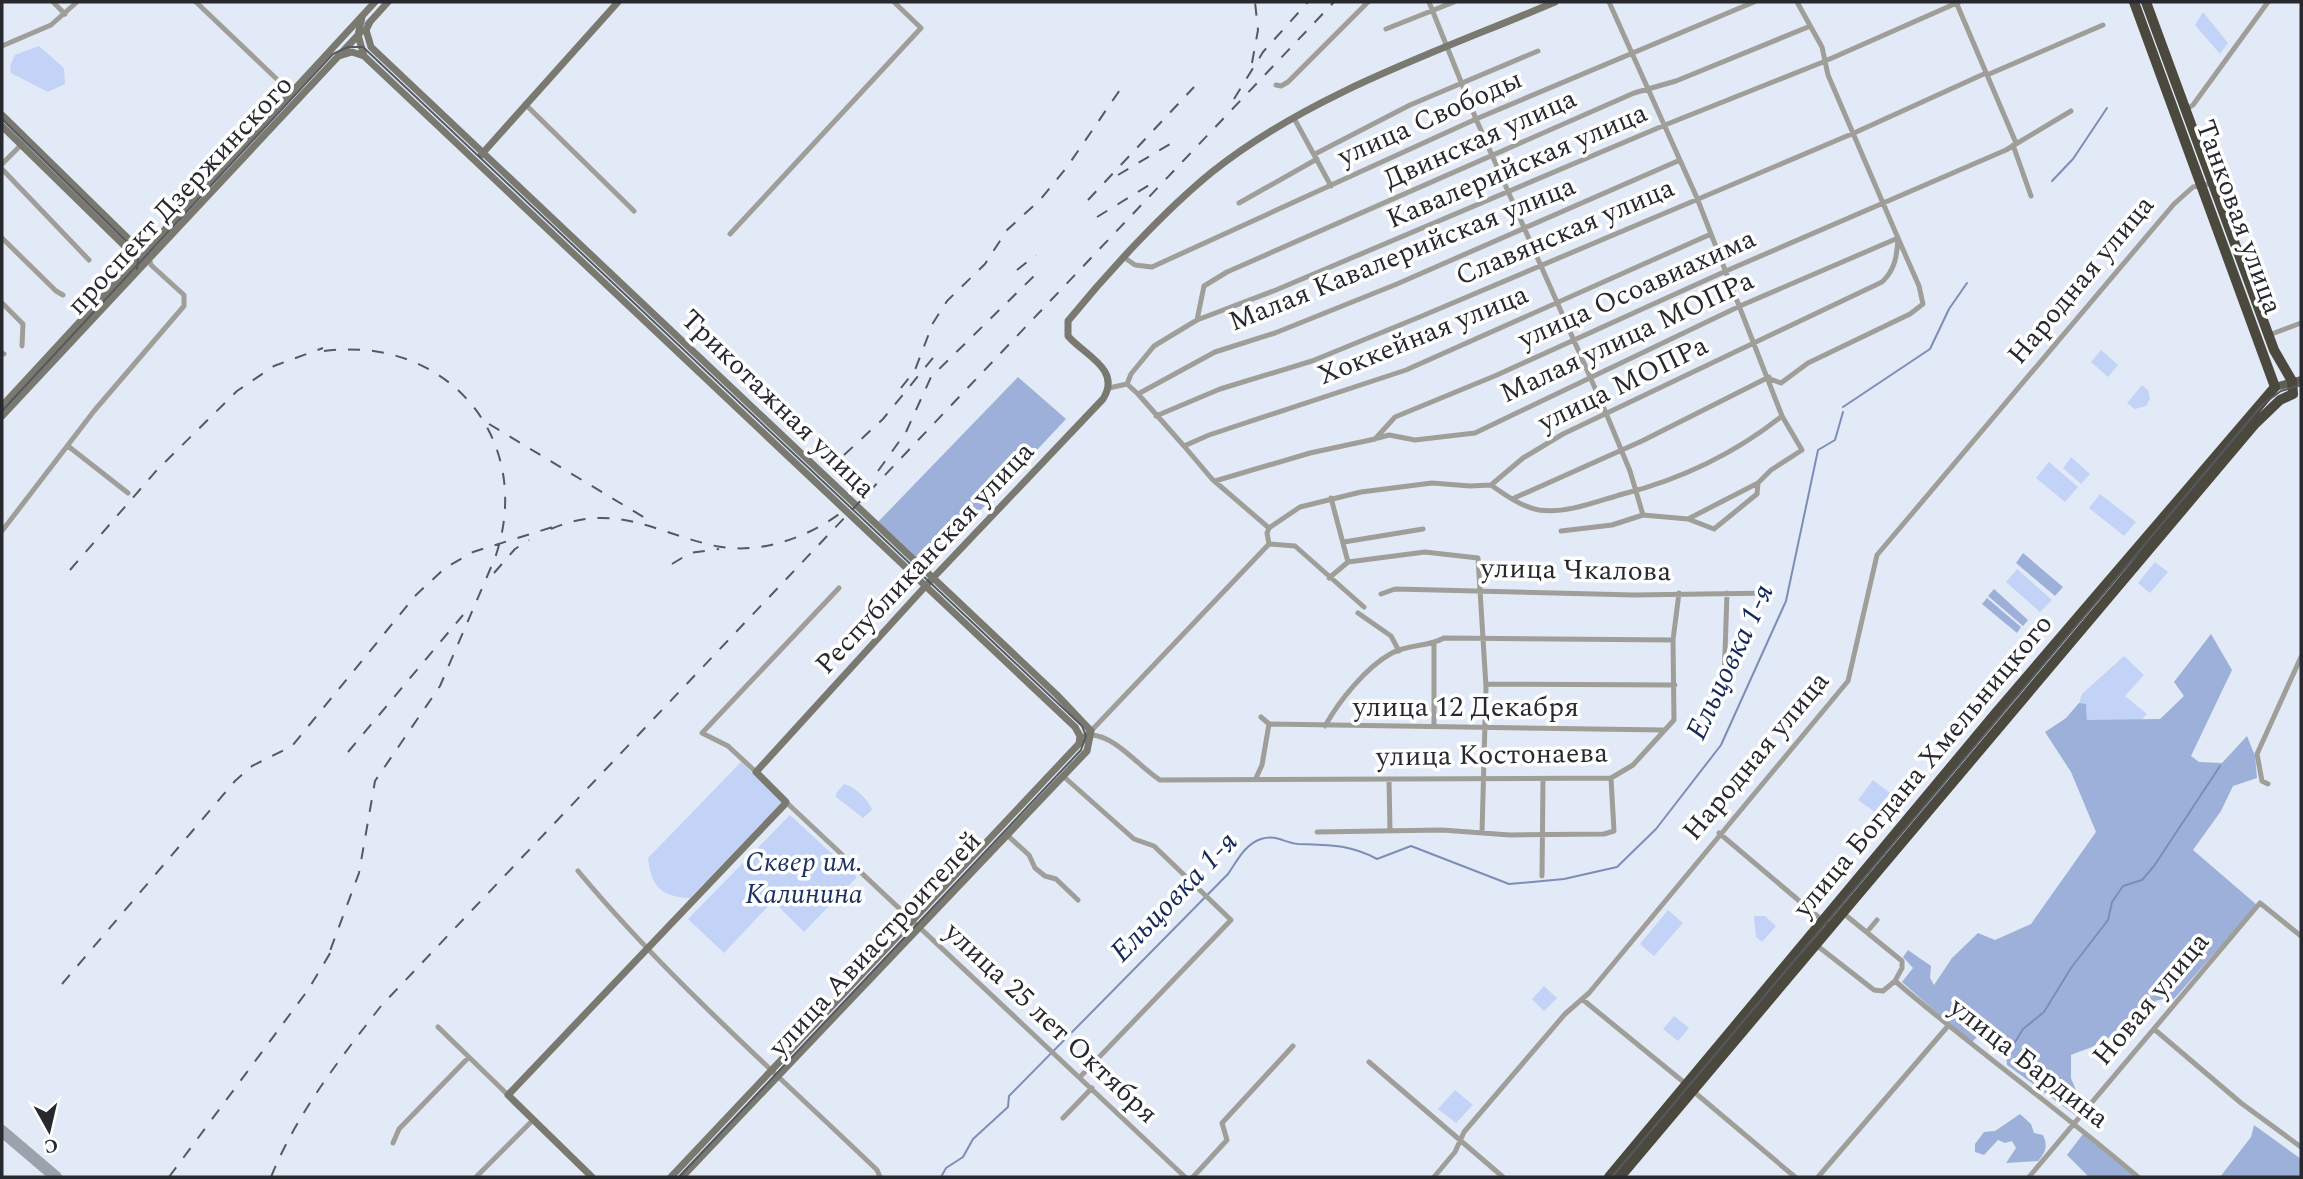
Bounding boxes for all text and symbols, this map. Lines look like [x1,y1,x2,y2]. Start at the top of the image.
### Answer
street label: улица Свободы [1330,58,1529,178]
street label: проспект Дзержинского [57,65,303,325]
street label: Двинская улица [1377,77,1584,201]
street label: Кавалерийская улица [1380,91,1654,240]
street label: Танковая улица [2184,114,2294,321]
street label: Малая Кавалерийская улица [1222,164,1582,343]
street label: Славянская улица [1449,166,1681,298]
street label: Народная улица [1997,185,2165,374]
street label: улица Осоавиахима [1510,217,1763,361]
street label: Малая улица МОПРа [1495,263,1759,411]
street label: Хоккейная улица [1311,273,1535,397]
street label: Трикотажная улица [670,299,886,509]
street label: улица МОПРа [1533,328,1713,440]
street label: Республиканская улица [805,431,1045,684]
street label: улица Чкалова [1479,547,1672,593]
water label: Ельцовка 1-я [1674,576,1786,748]
street label: улица Богдана Хмельницкого [1782,604,2064,928]
street label: Народная улица [1672,661,1840,850]
street label: улица 12 Декабря [1352,686,1579,729]
street label: улица Костонаева [1375,731,1609,779]
street label: улица Авиастроителей [758,821,992,1068]
water label: Ельцовка 1-я [1099,821,1249,973]
park label: Сквер им. Калинина [745,841,863,916]
street label: улица 25 лет Октября [933,911,1168,1134]
street label: Новая улица [2082,922,2220,1076]
street label: улица Бардина [1939,986,2119,1140]
north arrow [14,1095,84,1165]
text: С [42,1130,60,1161]

